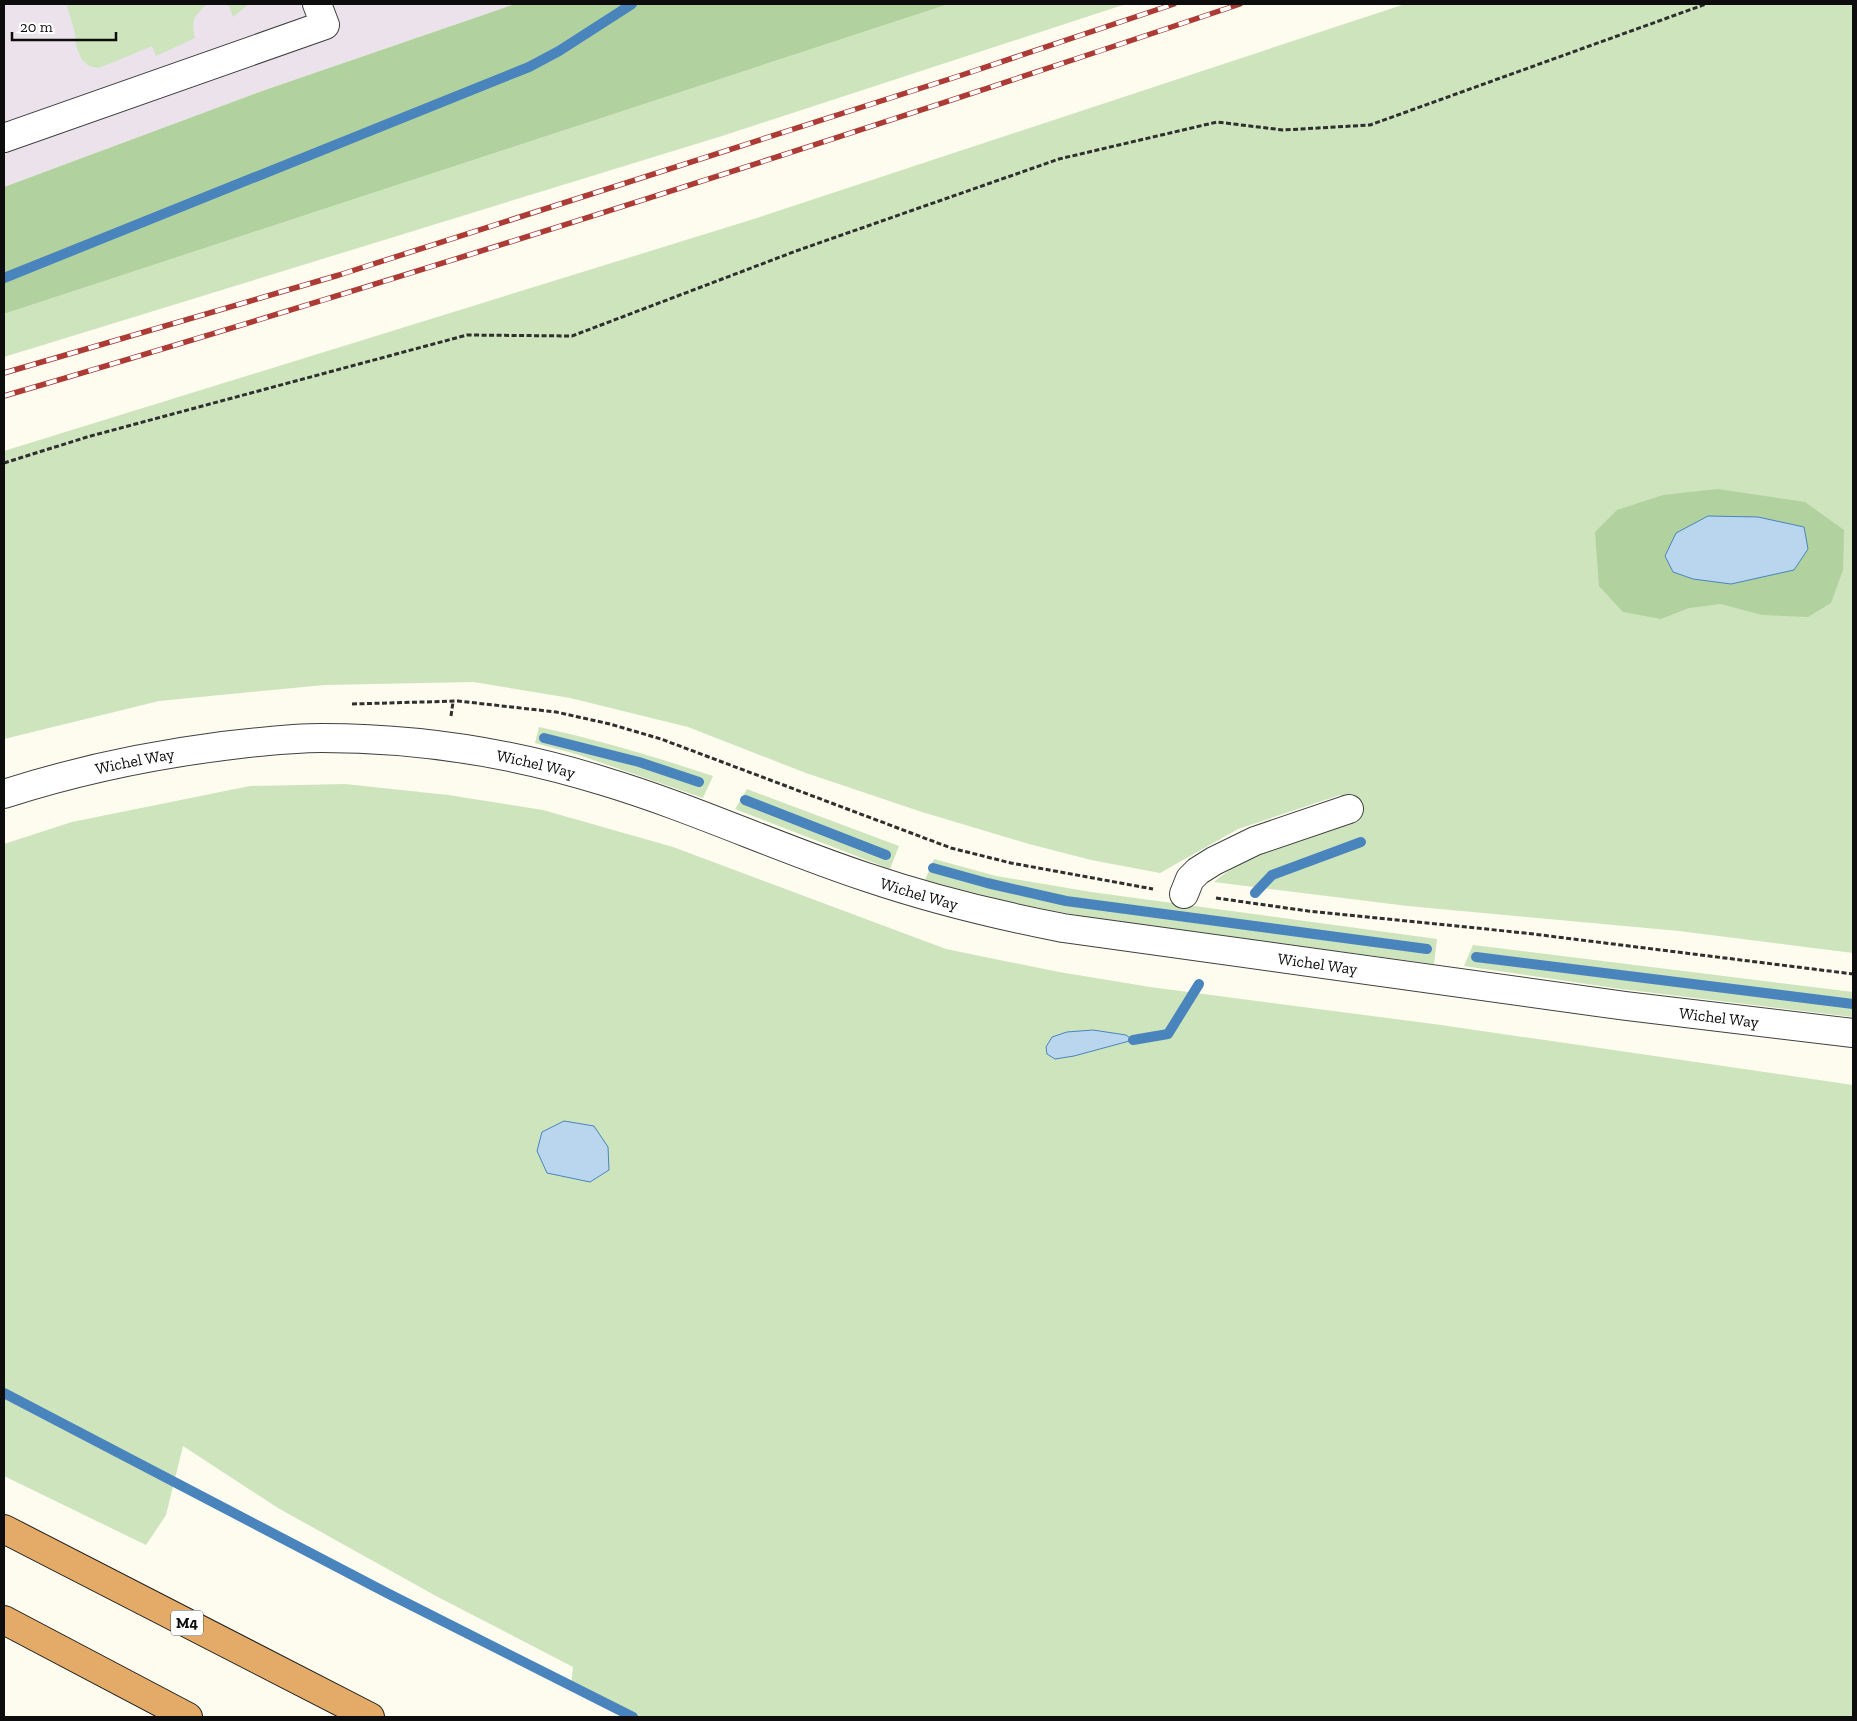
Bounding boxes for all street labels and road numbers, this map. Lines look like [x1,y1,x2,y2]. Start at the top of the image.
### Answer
street label: Wichel Way [93,744,176,778]
street label: Wichel Way [495,745,578,782]
street label: Wichel Way [878,873,961,914]
street label: Wichel Way [1277,948,1360,978]
street label: Wichel Way [1678,1003,1761,1031]
road number: M4 [171,1610,203,1636]

